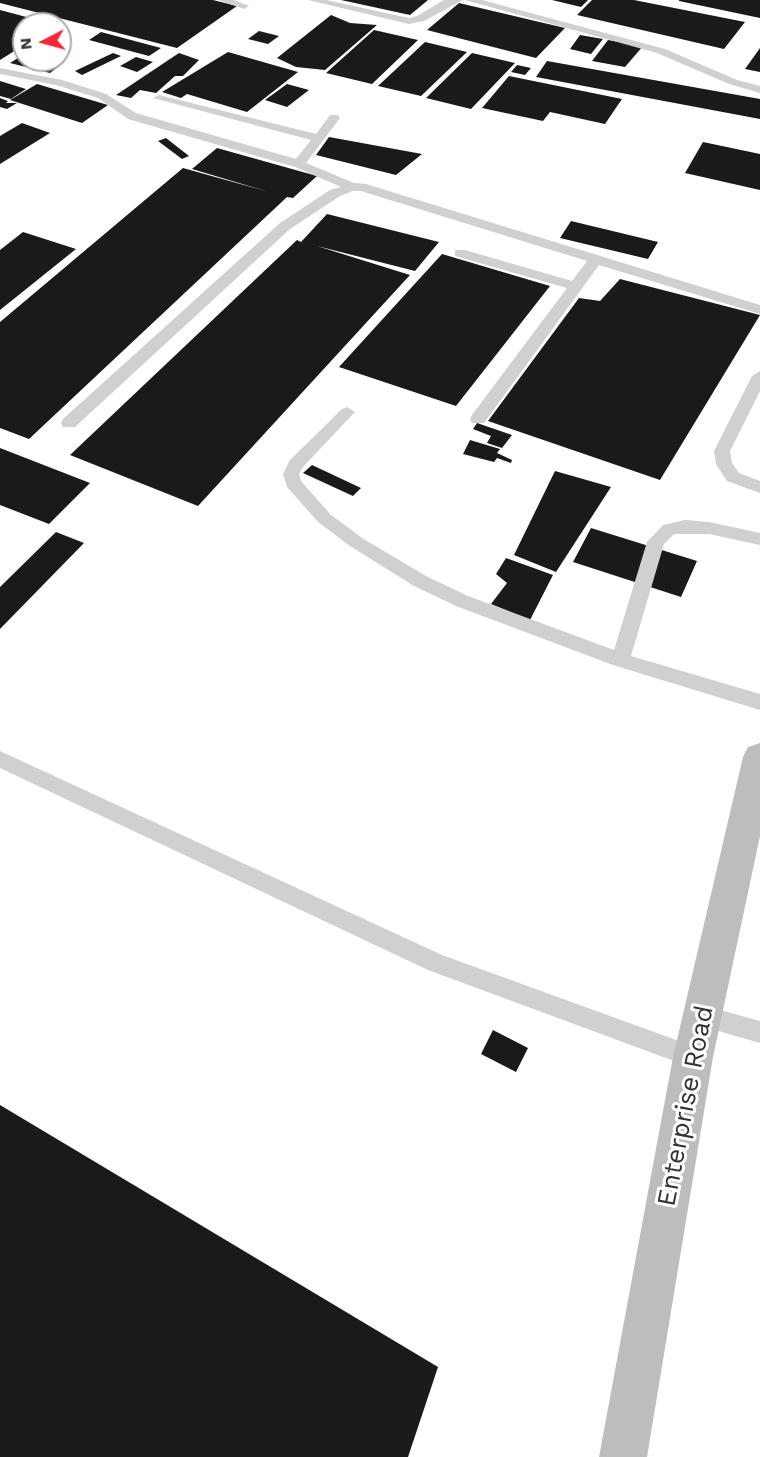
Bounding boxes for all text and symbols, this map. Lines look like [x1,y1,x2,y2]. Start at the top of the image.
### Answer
north arrow [12,12,72,72]
text: N [16,37,36,51]
street label: Enterprise Road [651,1003,721,1209]

